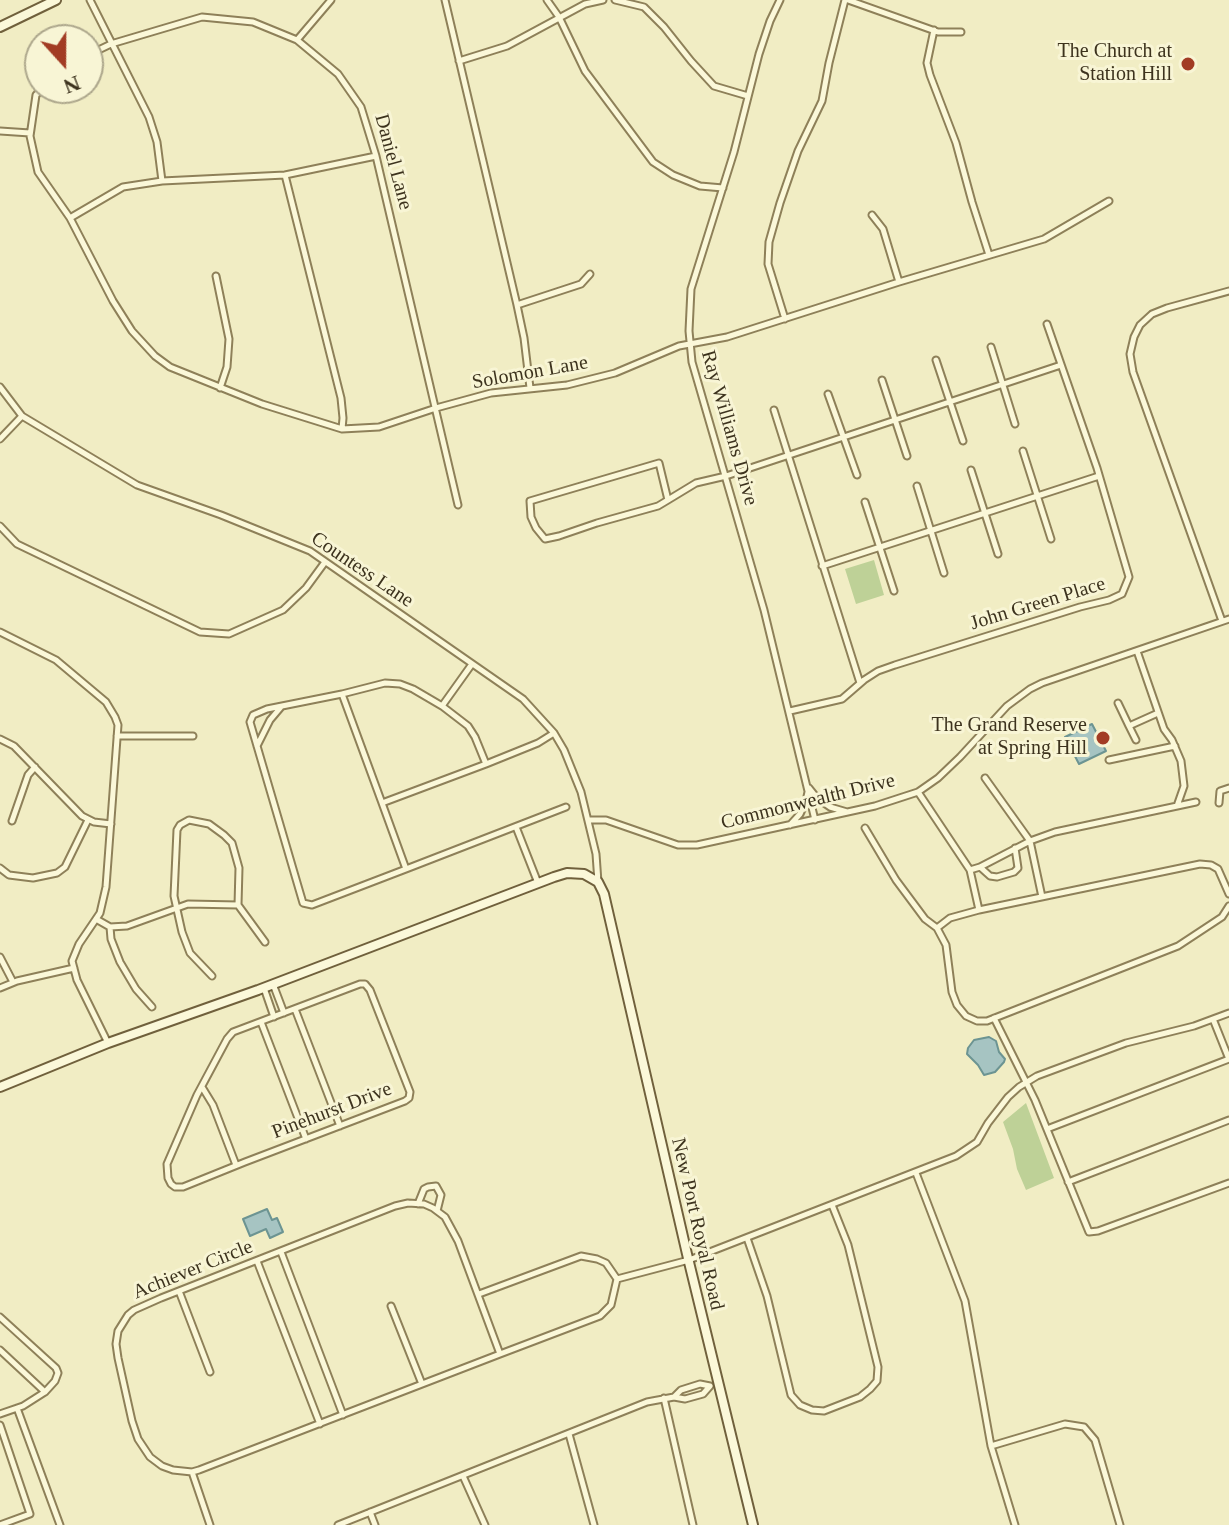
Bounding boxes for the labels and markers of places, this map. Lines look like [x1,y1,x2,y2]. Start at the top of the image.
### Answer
place label: The Church at Station Hill [1058,40,1172,87]
marker: The Church at Station Hill [1179,55,1197,73]
place label: The Grand Reserve at Spring Hill [932,714,1087,761]
marker: The Grand Reserve at Spring Hill [1094,729,1112,747]

